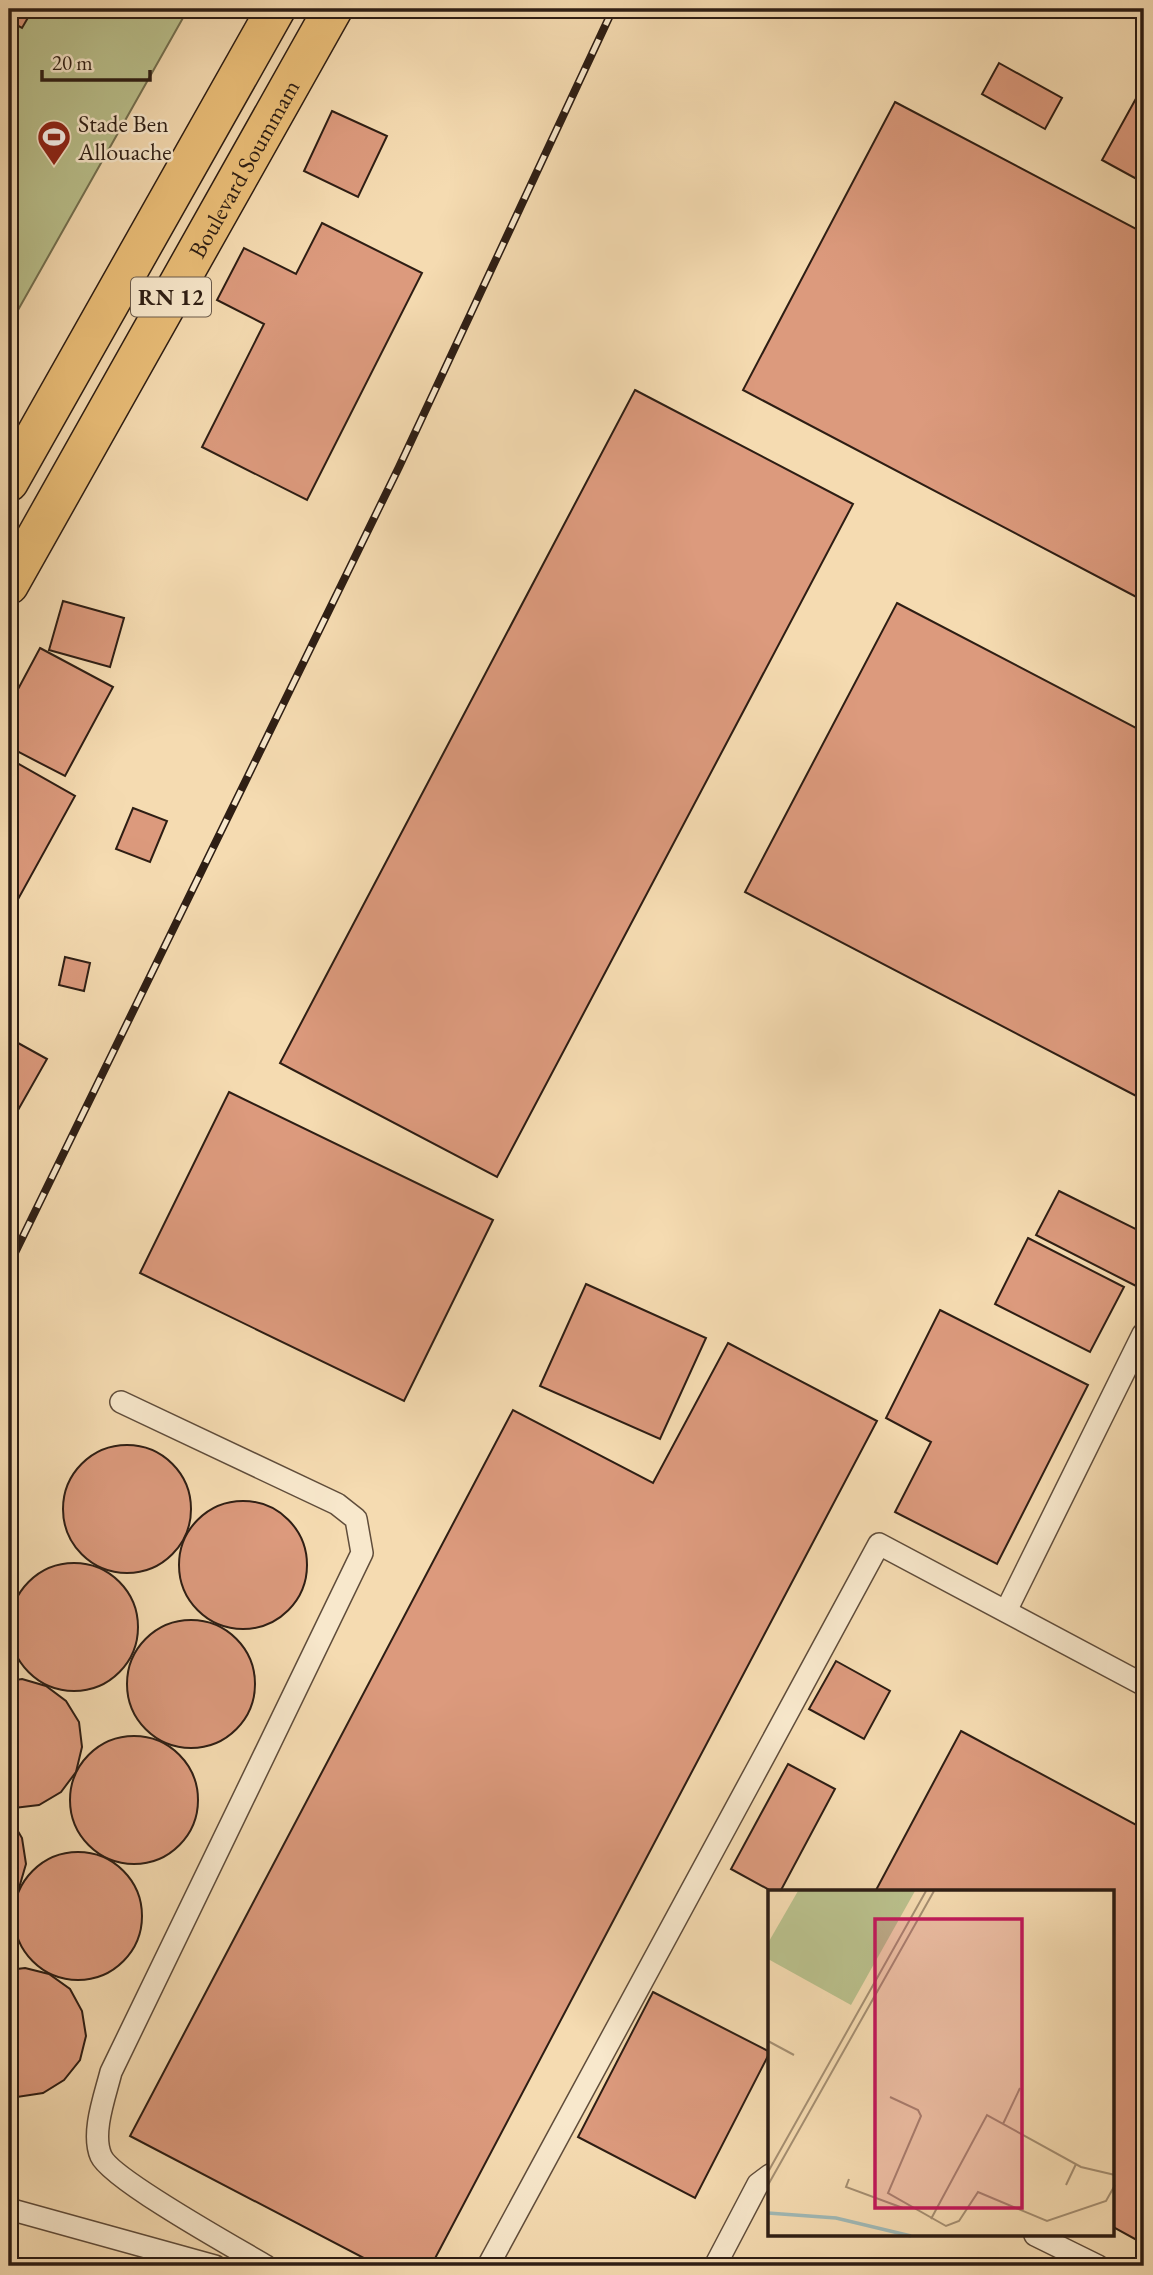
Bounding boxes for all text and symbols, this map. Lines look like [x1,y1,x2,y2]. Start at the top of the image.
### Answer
scale bar [42,38,150,82]
text: 20 m [52,49,93,76]
street label: Boulevard Soummam [181,73,306,263]
place label: Stade Ben Allouache [77,108,172,167]
sports icon: Stade Ben Allouache [35,118,73,167]
road number: RN 12 [131,278,211,316]
inset map [768,1890,1114,2236]

